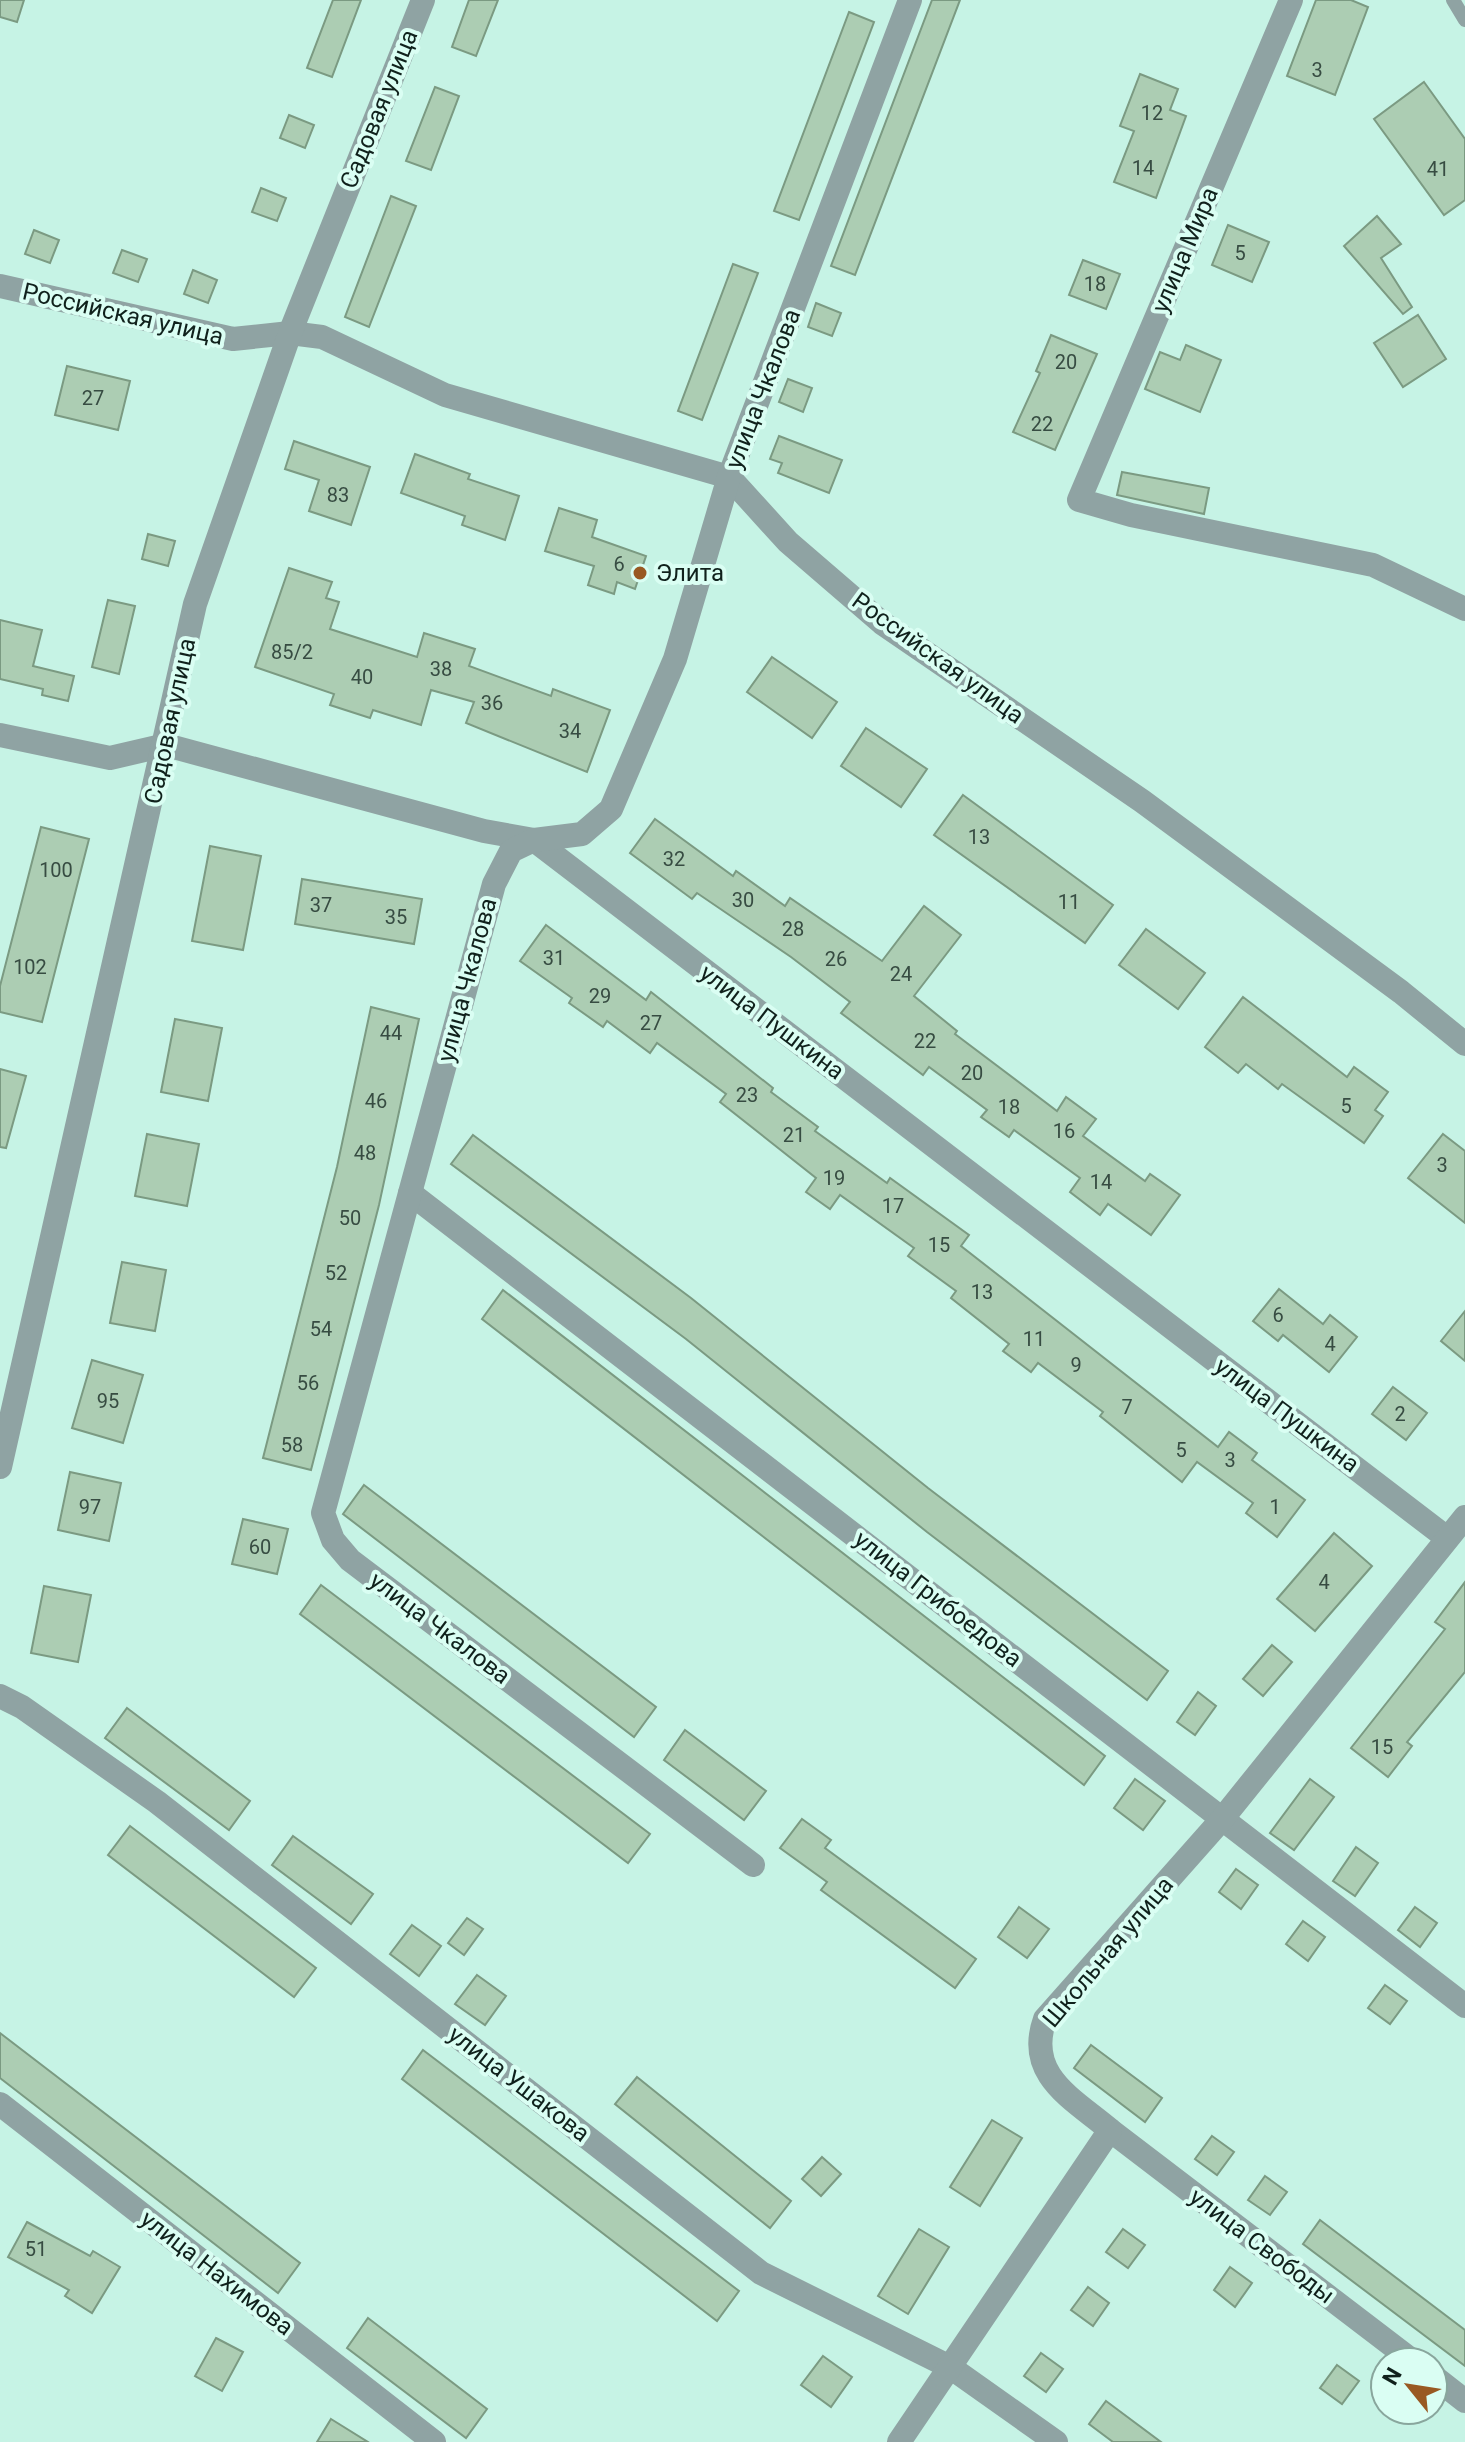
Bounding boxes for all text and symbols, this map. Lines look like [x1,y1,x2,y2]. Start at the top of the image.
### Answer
street label: Садовая улица [334,26,424,192]
house number: 3 [1311,58,1323,82]
house number: 12 [1141,101,1163,125]
house number: 14 [1132,156,1154,180]
house number: 41 [1427,157,1449,181]
street label: улица Мира [1146,183,1224,317]
house number: 5 [1234,241,1246,265]
house number: 18 [1084,272,1106,296]
street label: Российская улица [20,277,226,351]
street label: улица Чкалова [720,305,806,473]
house number: 20 [1055,350,1077,374]
house number: 27 [82,386,104,410]
house number: 22 [1031,412,1053,436]
house number: 83 [327,483,349,507]
house number: 6 [613,552,625,576]
place label: Элита [656,559,724,587]
marker: Элита [631,564,649,582]
street label: Российская улица [847,586,1029,730]
street label: Садовая улица [139,636,201,806]
house number: 85/2 [271,640,313,664]
house number: 38 [430,657,452,681]
house number: 40 [351,665,373,689]
house number: 36 [481,691,503,715]
house number: 34 [559,719,581,743]
house number: 13 [968,825,990,849]
house number: 32 [663,847,685,871]
house number: 100 [39,858,73,882]
house number: 30 [732,888,754,912]
house number: 11 [1058,890,1080,914]
house number: 37 [310,893,332,917]
street label: улица Чкалова [432,895,502,1065]
house number: 35 [385,905,407,929]
house number: 28 [782,917,804,941]
house number: 31 [543,946,565,970]
house number: 26 [825,947,847,971]
house number: 102 [13,955,47,979]
street label: улица Пушкина [694,959,850,1085]
house number: 24 [890,962,912,986]
house number: 29 [589,984,611,1008]
house number: 27 [640,1011,662,1035]
house number: 44 [380,1021,402,1045]
house number: 22 [914,1029,936,1053]
house number: 20 [961,1061,983,1085]
house number: 23 [736,1083,758,1107]
house number: 46 [365,1089,387,1113]
house number: 5 [1340,1094,1352,1118]
house number: 18 [998,1095,1020,1119]
house number: 16 [1053,1119,1075,1143]
house number: 21 [783,1123,805,1147]
house number: 48 [354,1141,376,1165]
house number: 3 [1436,1153,1448,1177]
house number: 19 [823,1166,845,1190]
house number: 14 [1090,1170,1112,1194]
house number: 17 [882,1194,904,1218]
house number: 50 [339,1206,361,1230]
house number: 15 [928,1233,950,1257]
house number: 52 [325,1261,347,1285]
house number: 13 [971,1280,993,1304]
house number: 6 [1272,1303,1284,1327]
house number: 54 [310,1317,332,1341]
house number: 11 [1023,1327,1045,1351]
house number: 4 [1324,1332,1336,1356]
street label: улица Пушкина [1209,1352,1365,1478]
house number: 9 [1070,1353,1082,1377]
house number: 56 [297,1371,319,1395]
house number: 95 [97,1389,119,1413]
house number: 7 [1121,1395,1133,1419]
house number: 2 [1394,1402,1406,1426]
house number: 58 [281,1433,303,1457]
house number: 5 [1175,1438,1187,1462]
house number: 3 [1224,1448,1236,1472]
house number: 97 [79,1495,101,1519]
house number: 1 [1269,1495,1281,1519]
street label: улица Грибоедова [849,1525,1027,1673]
house number: 60 [249,1535,271,1559]
street label: улица Чкалова [364,1566,516,1690]
house number: 4 [1318,1570,1330,1594]
house number: 15 [1371,1735,1393,1759]
street label: Школьная улица [1037,1871,1179,2033]
street label: улица Ушакова [443,2020,595,2148]
street label: улица Свободы [1184,2182,1340,2310]
street label: улица Нахимова [135,2205,299,2341]
house number: 51 [25,2237,47,2261]
north arrow [1369,2346,1449,2426]
text: N [1377,2363,1407,2389]

